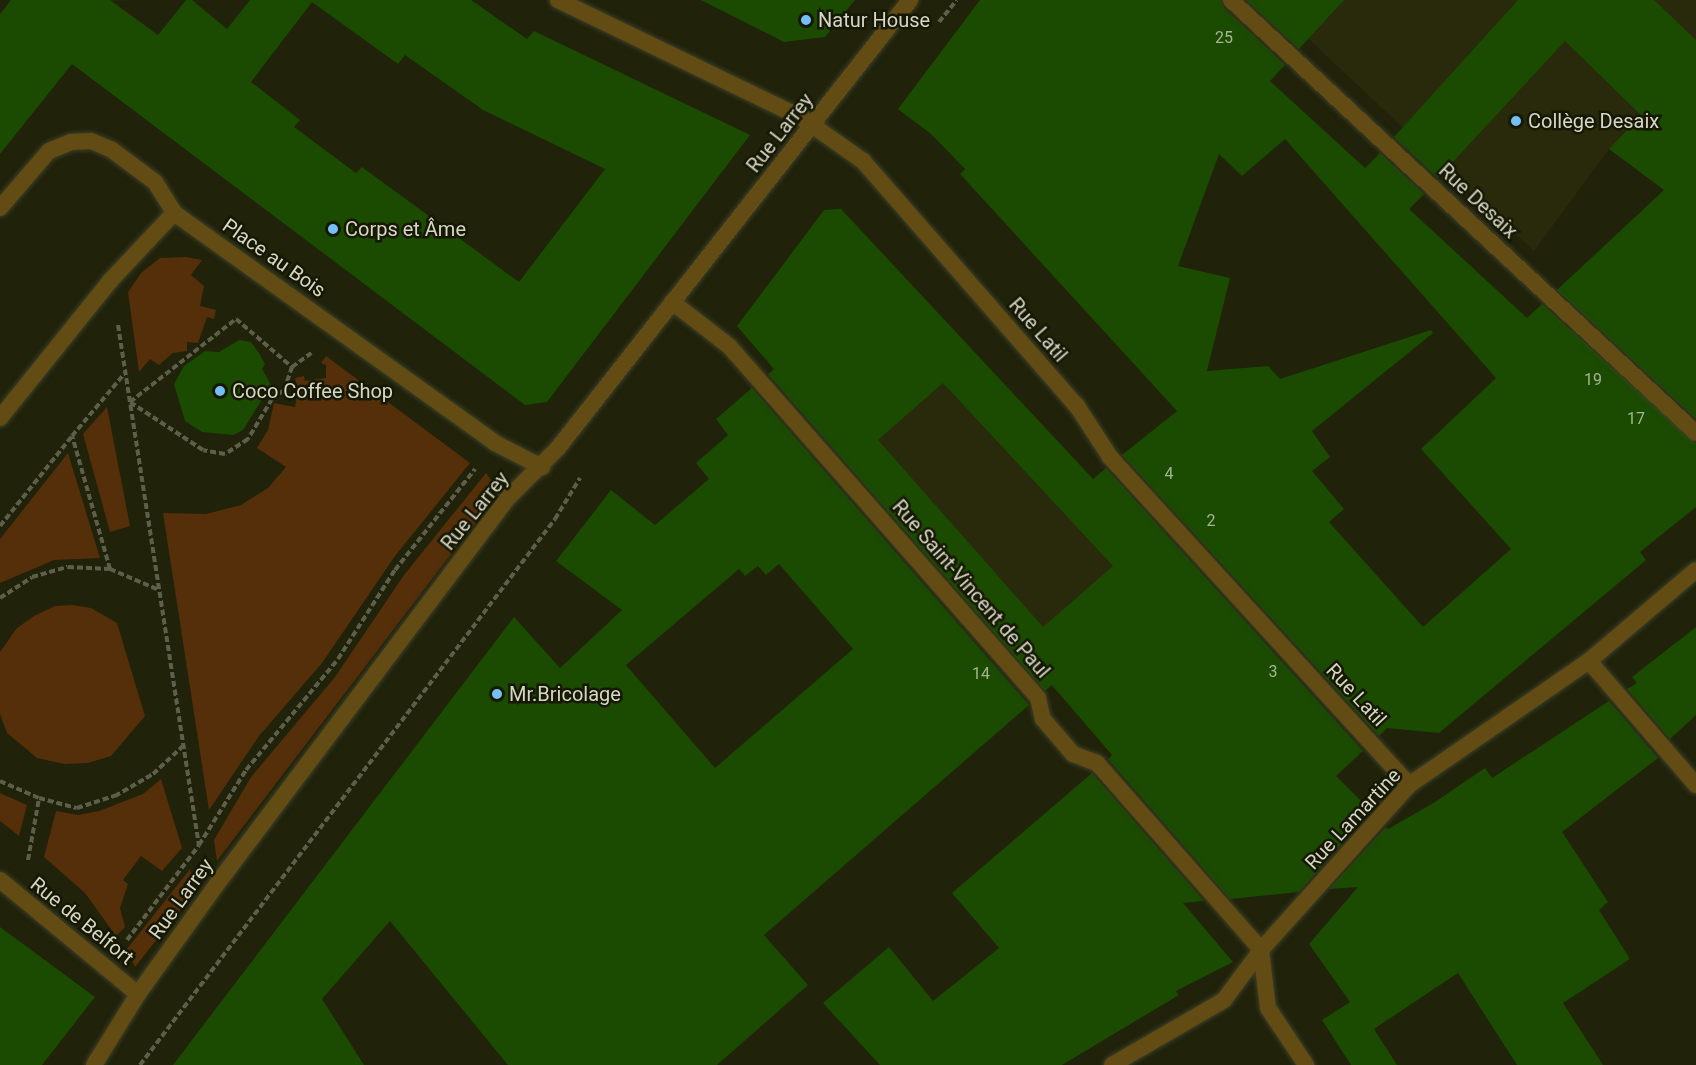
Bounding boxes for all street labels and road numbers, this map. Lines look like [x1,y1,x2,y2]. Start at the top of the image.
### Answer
street label: Rue Larrey [742,89,818,177]
street label: Rue Desaix [1434,159,1522,243]
street label: Place au Bois [218,214,330,302]
street label: Rue Latil [1004,293,1072,367]
street label: Rue Larrey [436,467,514,555]
street label: Rue Saint-Vincent de Paul [887,495,1055,683]
street label: Rue Latil [1321,659,1391,731]
street label: Rue Lamartine [1300,764,1406,874]
street label: Rue Larrey [144,854,218,944]
street label: Rue de Belfort [26,872,138,970]

